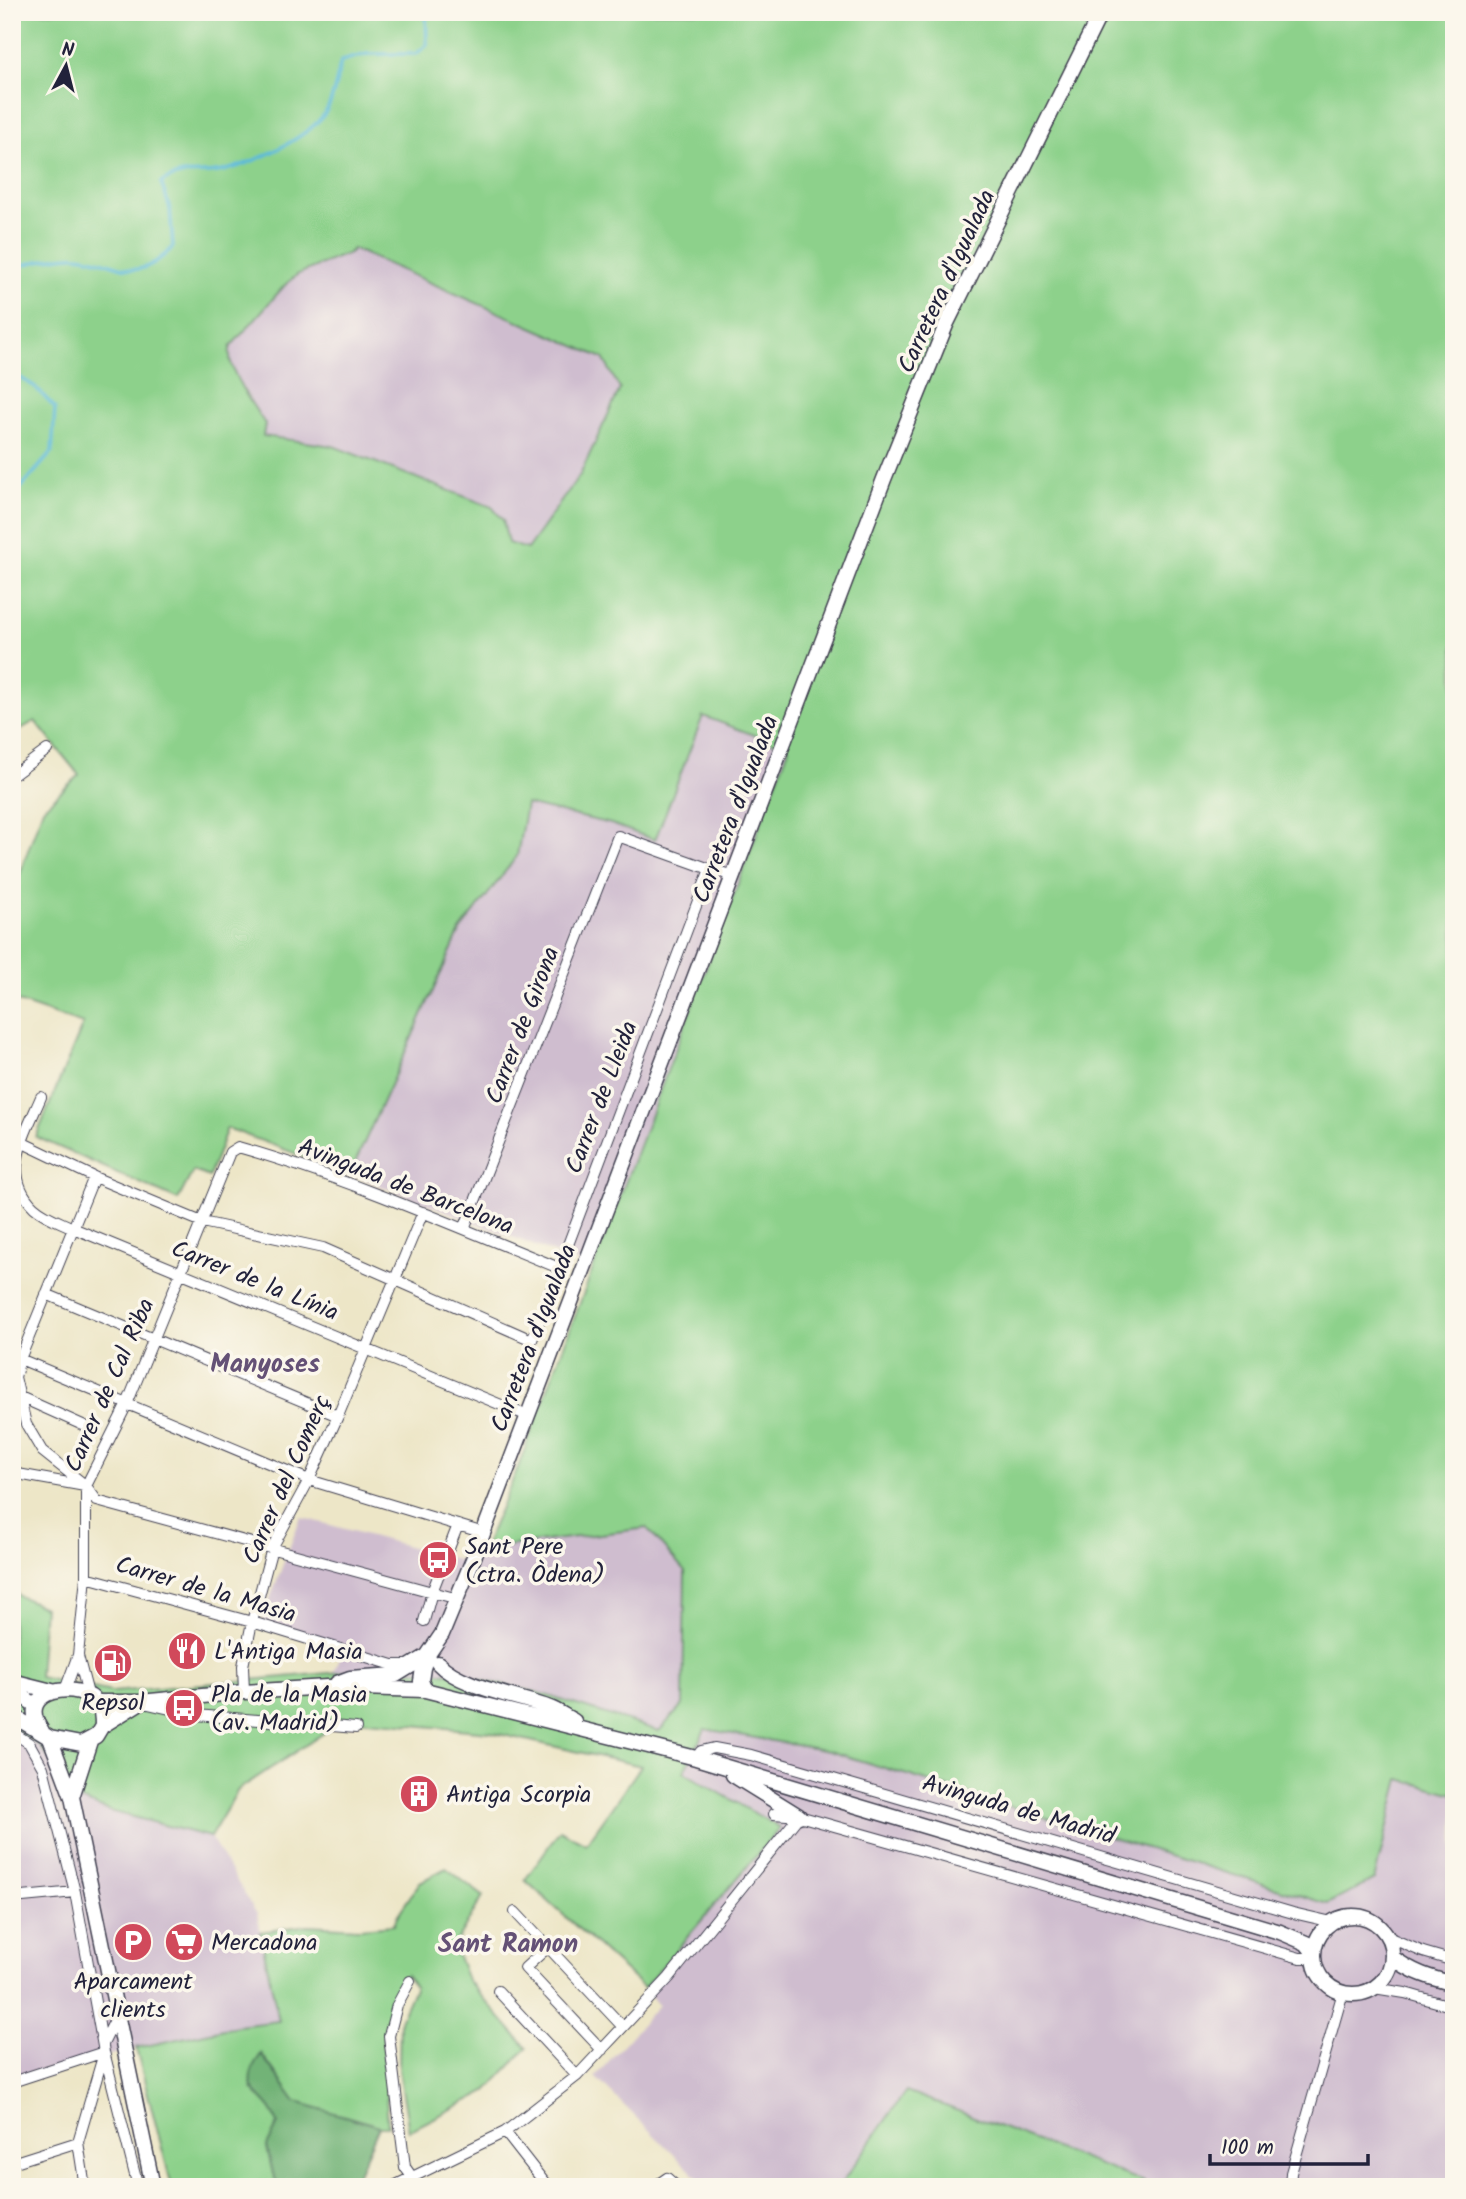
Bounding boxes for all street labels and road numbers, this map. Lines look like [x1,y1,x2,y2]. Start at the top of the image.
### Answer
street label: Carretera d'Igualada [888,183,1007,380]
street label: Carretera d'Igualada [683,710,790,909]
street label: Carrer de Girona [476,941,571,1110]
street label: Carrer de Lleida [555,1015,649,1180]
street label: Avinguda de Barcelona [292,1128,519,1246]
street label: Carrer de la Línia [165,1230,344,1333]
street label: Carretera d'Igualada [481,1239,588,1438]
street label: Carrer de Cal Riba [55,1292,166,1479]
street label: Carrer del Comerç [233,1389,342,1571]
street label: Carrer de la Masia [111,1546,301,1635]
street label: Avinguda de Madrid [917,1764,1121,1857]

